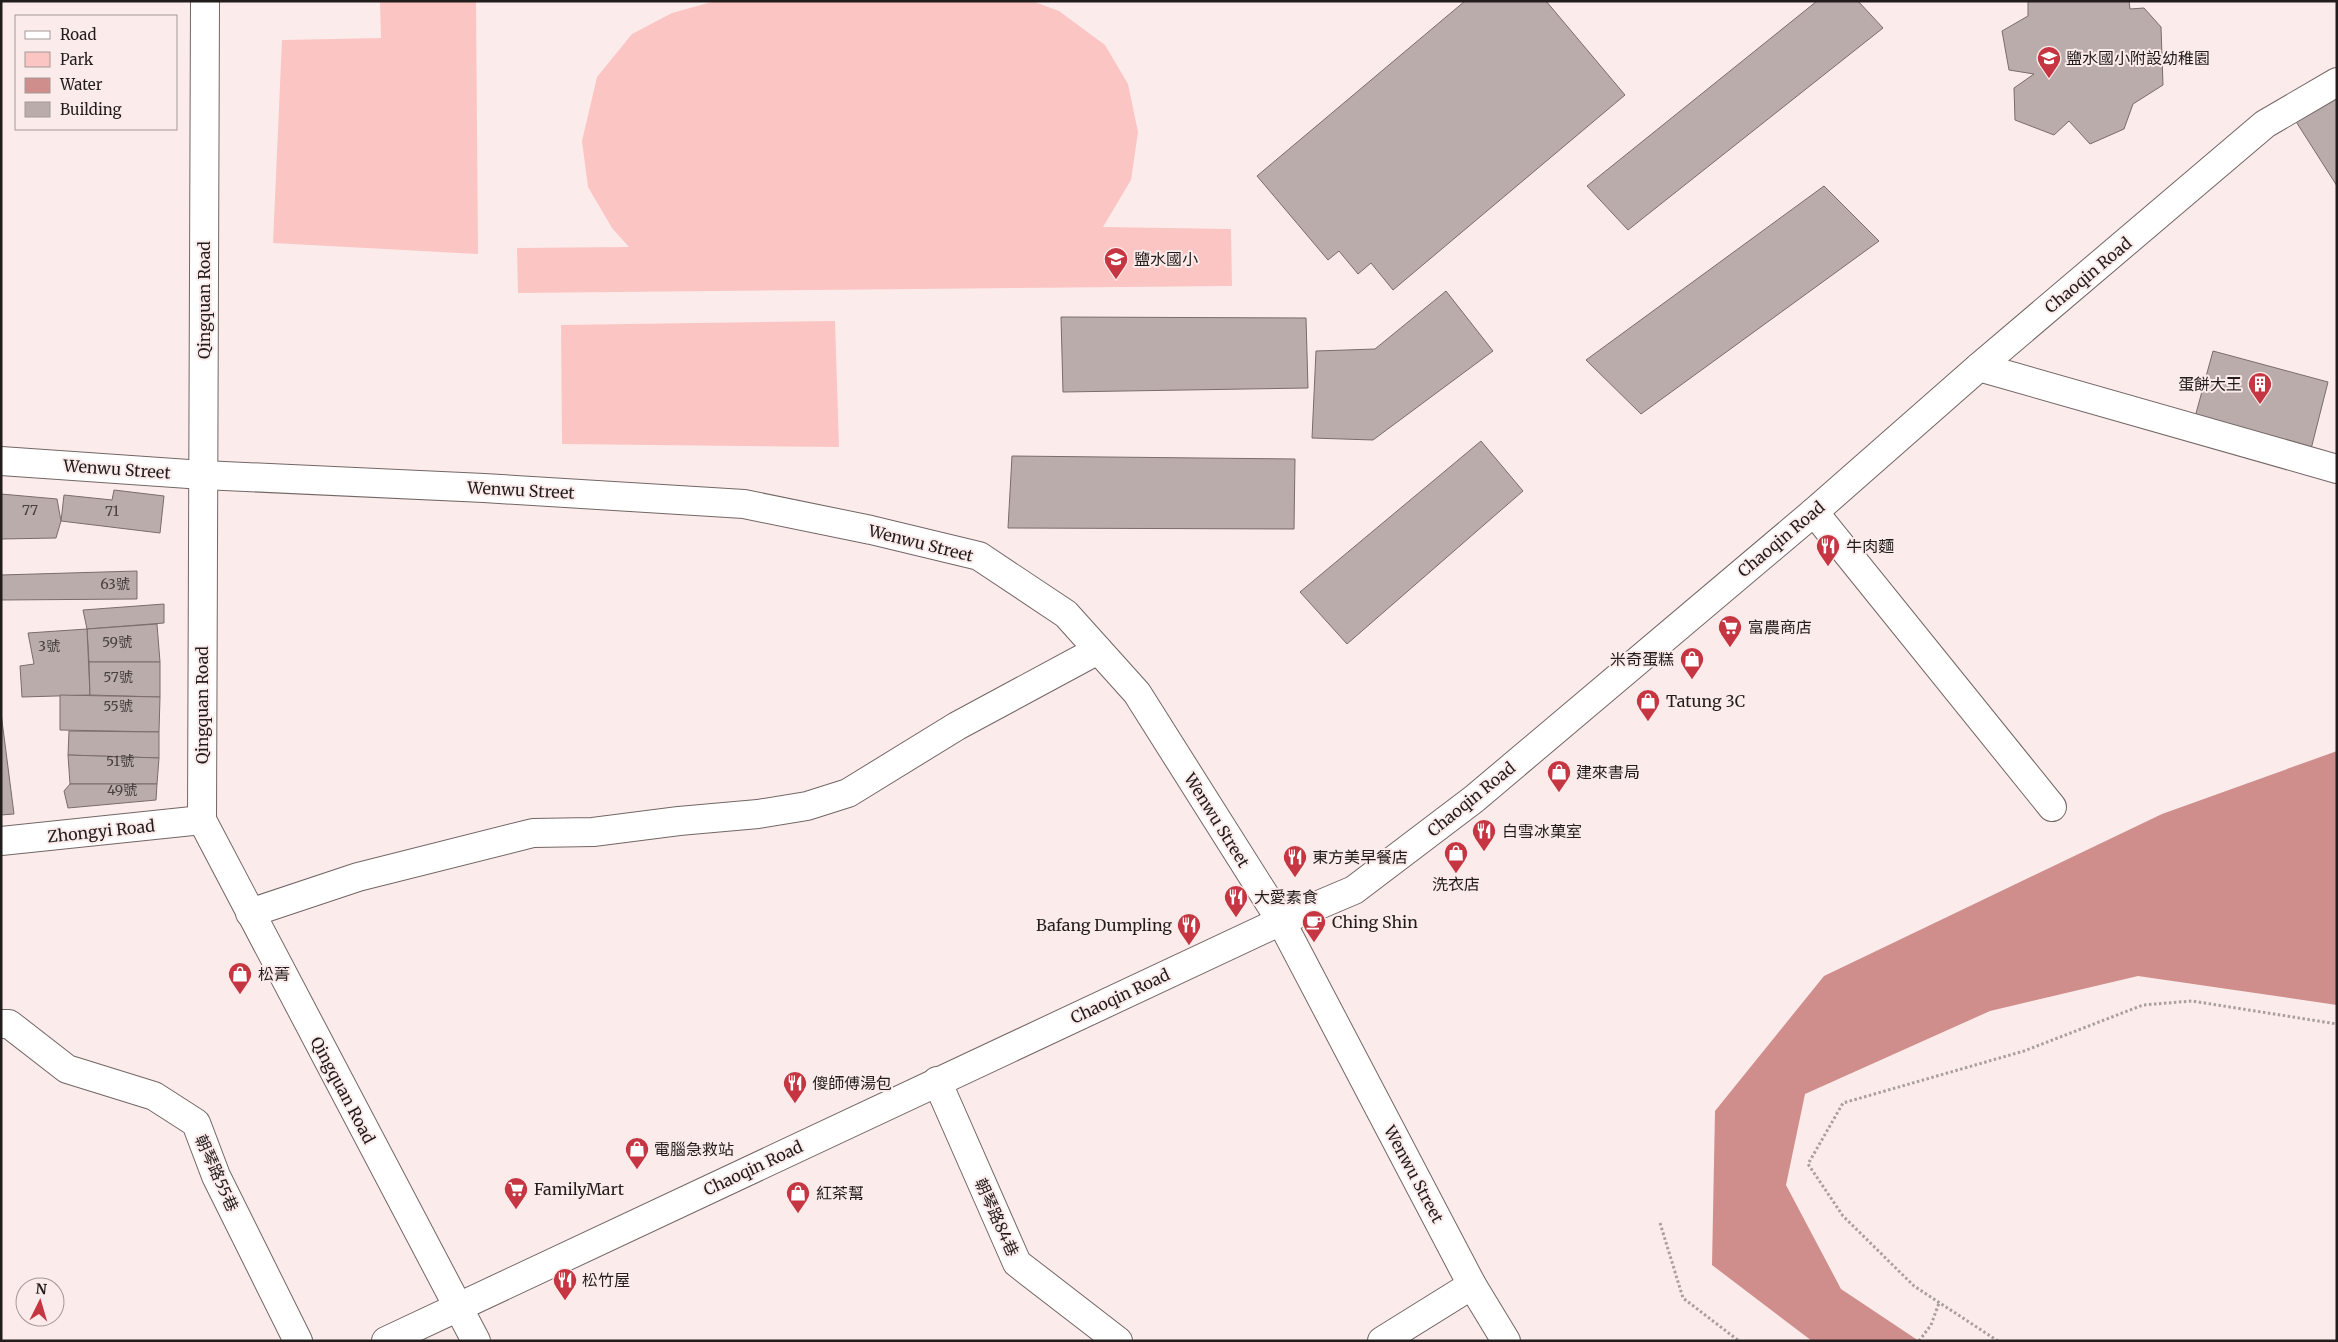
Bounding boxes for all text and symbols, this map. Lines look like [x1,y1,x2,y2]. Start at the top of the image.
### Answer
legend [15,15,178,130]
text: Road [60,25,96,44]
school or university icon: 鹽水國小附設幼稚園 [2036,45,2062,79]
place label: 鹽水國小附設幼稚園 [2066,48,2210,68]
text: Park [60,50,94,69]
text: Water [59,75,103,94]
text: Building [60,100,122,119]
street label: Chaoqin Road [2041,233,2136,317]
street label: Qingquan Road [194,241,214,359]
school or university icon: 鹽水國小 [1103,246,1129,280]
place label: 鹽水國小 [1134,249,1198,269]
building icon: 蛋餅大王 [2247,371,2273,405]
place label: 蛋餅大王 [2178,374,2242,394]
street label: Wenwu Street [62,455,172,483]
street label: Wenwu Street [466,477,576,503]
street label: Chaoqin Road [1734,497,1829,581]
house number: 77 [22,501,38,519]
house number: 71 [105,502,119,520]
street label: Wenwu Street [866,520,976,566]
restaurant icon: 牛肉麵 [1815,533,1841,567]
place label: 牛肉麵 [1846,536,1894,556]
house number: 63號 [100,575,130,593]
supermarket icon: 富農商店 [1717,614,1743,648]
place label: 富農商店 [1748,617,1812,637]
house number: 59號 [102,633,132,651]
house number: 3號 [38,637,60,655]
street label: Qingquan Road [192,646,212,764]
shop icon: 米奇蛋糕 [1679,646,1705,680]
place label: 米奇蛋糕 [1610,649,1674,669]
house number: 57號 [103,668,133,686]
shop icon: Tatung 3C [1635,688,1661,722]
place label: Tatung 3C [1666,691,1745,711]
house number: 55號 [103,697,133,715]
house number: 51號 [106,752,134,770]
street label: Chaoqin Road [1423,757,1519,841]
shop icon: 建來書局 [1546,759,1572,793]
place label: 建來書局 [1576,762,1640,782]
street label: Wenwu Street [1180,768,1254,871]
house number: 49號 [107,781,137,799]
street label: Zhongyi Road [46,815,156,847]
restaurant icon: 白雪冰菓室 [1471,818,1497,852]
place label: 白雪冰菓室 [1502,821,1582,841]
shop icon: 洗衣店 [1443,840,1469,874]
restaurant icon: 東方美早餐店 [1282,844,1308,878]
place label: 東方美早餐店 [1312,847,1408,867]
place label: 洗衣店 [1432,874,1480,894]
restaurant icon: 大愛素食 [1223,884,1249,918]
place label: 大愛素食 [1254,887,1318,907]
cafe icon: Ching Shin [1301,909,1327,943]
restaurant icon: Bafang Dumpling [1176,912,1202,946]
place label: Ching Shin [1332,912,1418,932]
place label: Bafang Dumpling [1036,915,1172,935]
shop icon: 松菁 [227,961,253,995]
place label: 松菁 [258,964,290,984]
street label: Chaoqin Road [1067,964,1173,1028]
street label: Qingquan Road [306,1033,380,1147]
restaurant icon: 傻師傅湯包 [782,1070,808,1104]
place label: 傻師傅湯包 [812,1073,892,1093]
street label: Wenwu Street [1379,1121,1448,1227]
street label: 朝琴路55巷 [191,1132,243,1214]
shop icon: 電腦急救站 [624,1136,650,1170]
street label: Chaoqin Road [700,1136,806,1200]
place label: 電腦急救站 [654,1139,734,1159]
street label: 朝琴路84巷 [971,1175,1023,1259]
supermarket icon: FamilyMart [503,1176,529,1210]
place label: FamilyMart [534,1179,625,1199]
shop icon: 紅茶幫 [785,1180,811,1214]
place label: 紅茶幫 [816,1183,864,1203]
restaurant icon: 松竹屋 [552,1267,578,1301]
place label: 松竹屋 [582,1270,630,1290]
north arrow [15,1277,65,1327]
text: N [35,1280,47,1298]

